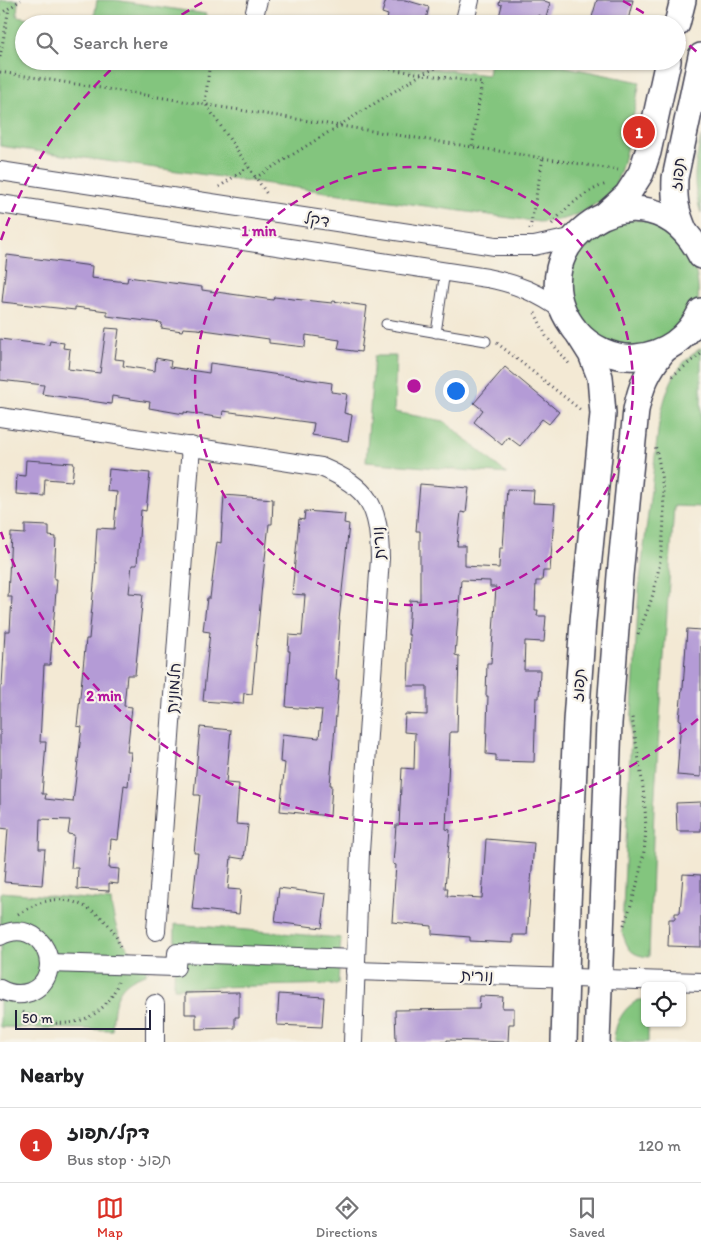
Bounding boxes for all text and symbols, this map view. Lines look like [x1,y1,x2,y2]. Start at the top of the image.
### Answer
search box [15,15,686,70]
icon: search [33,29,61,57]
text: Search here [73,31,168,54]
pin: 1 [623,113,655,151]
street label: תפוז [666,156,689,192]
street label: דקל [303,208,331,231]
text: 1 min [242,222,277,240]
centre of rings [405,377,423,395]
your location [443,378,469,404]
street label: נורית [368,526,389,561]
street label: חלמונית [162,662,185,714]
street label: תפוז [568,668,589,703]
text: 2 min [86,687,123,705]
street label: נורית [459,965,494,986]
map controls [641,982,686,1027]
button: locate [641,982,686,1027]
scale bar [15,1007,151,1030]
text: 50 m [22,1010,53,1027]
text: Nearby [20,1062,84,1087]
text: דקל/תפוז [67,1121,150,1144]
text: 1 [32,1136,40,1155]
text: 120 m [638,1136,681,1155]
text: Bus stop · תפוז [67,1150,171,1169]
tab: Map [96,1194,124,1241]
tab: Directions [316,1194,377,1241]
tab: Saved [569,1194,605,1241]

